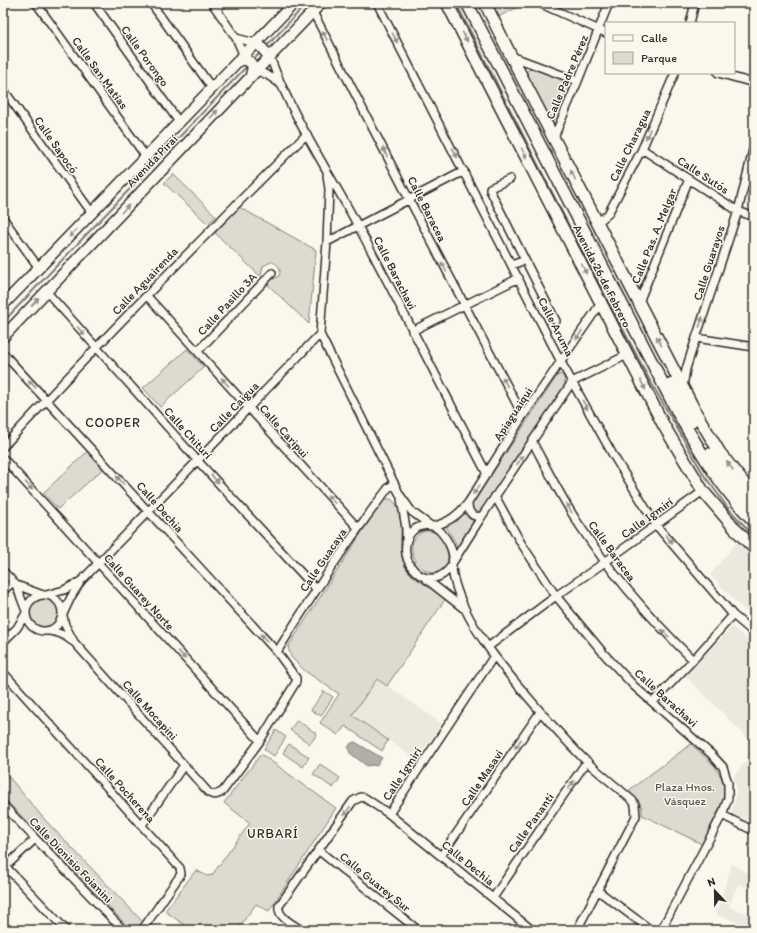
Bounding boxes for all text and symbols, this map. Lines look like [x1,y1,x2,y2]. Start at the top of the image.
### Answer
legend [605,22,735,74]
street label: Calle Porongo [118,23,172,89]
one-way arrow [322,30,328,42]
text: Calle [641,31,668,45]
one-way arrow [392,32,398,43]
one-way arrow [462,32,468,43]
street label: Calle Padre Pérez [543,32,591,121]
street label: Calle San Matías [69,34,131,112]
text: Parque [641,51,677,65]
street label: Calle Charagua [606,106,654,184]
one-way arrow [209,109,219,119]
street label: Calle Sapocó [31,114,81,176]
one-way arrow [645,129,651,141]
street label: Avenida Piraí [124,132,180,190]
one-way arrow [381,146,388,157]
one-way arrow [451,147,458,159]
one-way arrow [521,147,527,159]
street label: Calle Sutós [675,153,731,197]
one-way arrow [570,170,576,181]
street label: Calle Baracea [405,174,450,245]
street label: Calle Pas. A. Melgar [628,186,680,286]
one-way arrow [120,204,129,214]
street label: Avenida 26 de Febrero [570,222,634,330]
street label: Calle Guarayos [690,224,728,302]
one-way arrow [68,228,78,238]
street label: Calle Barachavi [371,234,419,312]
street label: Calle Aguairenda [109,244,181,318]
one-way arrow [441,261,448,273]
one-way arrow [581,263,587,275]
street label: Calle Pasillo 3A [194,270,260,338]
street label: Calle Aruma [535,295,577,360]
one-way arrow [30,297,39,308]
one-way arrow [698,316,704,328]
one-way arrow [76,325,85,336]
one-way arrow [575,330,583,340]
one-way arrow [656,335,662,346]
one-way arrow [502,376,508,388]
one-way arrow [221,377,230,387]
street label: Calle Caigua [206,378,262,435]
one-way arrow [28,379,37,389]
one-way arrow [639,379,646,390]
street label: Apiaguaiqui [491,385,535,443]
one-way arrow [582,400,589,411]
street label: Calle Caripui [256,401,312,461]
street label: Calle Chiturí [161,404,215,462]
district label: COOPER [85,415,141,430]
one-way arrow [516,454,524,465]
one-way arrow [725,460,734,471]
one-way arrow [210,474,220,484]
one-way arrow [115,475,125,485]
street label: Calle Dechia [134,479,187,535]
one-way arrow [24,482,33,491]
one-way arrow [473,484,480,496]
one-way arrow [327,494,336,504]
street label: Calle Igmirí [618,495,676,541]
one-way arrow [565,503,573,513]
street label: Calle Baracea [585,518,639,585]
street label: Calle Guacaya [297,525,350,594]
one-way arrow [664,534,673,545]
street label: Calle Guarey Norte [101,551,177,633]
one-way arrow [660,628,670,638]
one-way arrow [259,633,269,643]
one-way arrow [178,650,187,661]
street label: Calle Barachavi [631,666,701,730]
street label: Calle Mocapini [119,677,181,743]
one-way arrow [514,739,522,749]
street label: Calle Igmirí [380,745,424,803]
street label: Calle Masavi [458,747,506,809]
street label: Calle Pocherena [92,754,159,826]
one-way arrow [567,780,575,790]
park label: Plaza Hnos. Vásquez [655,780,715,808]
street label: Calle Pananti [505,790,557,856]
one-way arrow [343,805,351,816]
street label: Calle Dionisio Foianini [26,814,116,906]
district label: URBARÍ [247,826,299,841]
street label: Calle Dechia [439,838,497,889]
street label: Calle Guarey Sur [337,849,414,915]
north arrow [695,871,735,911]
text: N [706,875,717,890]

